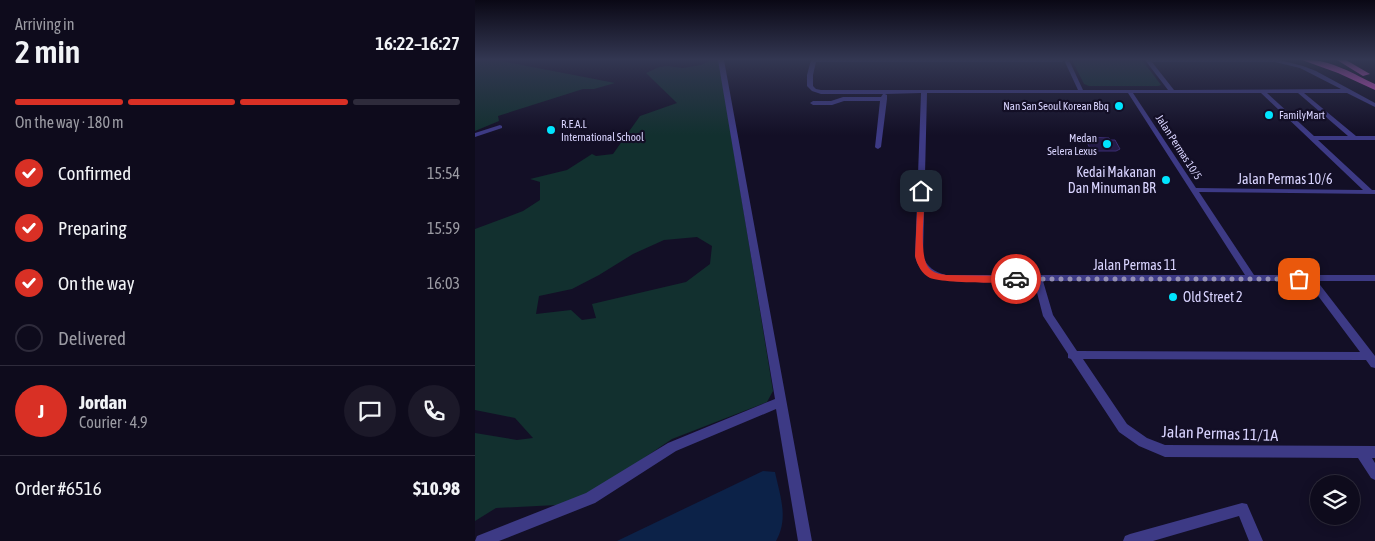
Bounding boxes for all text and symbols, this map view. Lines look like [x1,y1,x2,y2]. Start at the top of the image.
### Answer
text: Arriving in [15,15,75,33]
text: 16:22–16:27 [375,32,460,54]
text: 2 min [15,33,80,70]
place label: Nan San Seoul Korean Bbq [1003,100,1109,112]
marker: Nan San Seoul Korean Bbq [1113,100,1125,112]
marker: FamilyMart [1263,109,1275,121]
place label: FamilyMart [1279,109,1325,121]
street label: Jalan Permas 10/5 [1154,112,1204,182]
text: On the way · 180 m [15,113,124,131]
place label: R.E.A.L International School [561,118,644,143]
marker: R.E.A.L International School [545,124,557,136]
place label: Medan Selera Lexus [1047,132,1097,157]
marker: Medan Selera Lexus [1101,138,1113,150]
icon: check [15,159,43,187]
text: Confirmed [58,162,131,184]
text: 15:54 [427,164,460,182]
place label: Kedai Makanan Dan Minuman BR [1068,164,1156,196]
pin [900,170,942,212]
street label: Jalan Permas 10/6 [1237,171,1333,187]
marker: Kedai Makanan Dan Minuman BR [1160,174,1172,186]
icon: home [907,177,935,205]
icon: check [15,214,43,242]
text: Preparing [58,217,127,239]
text: 15:59 [427,219,460,237]
courier [991,254,1041,304]
street label: Jalan Permas 11 [1093,257,1177,273]
pin [1278,258,1320,300]
icon: car [1002,265,1030,293]
icon: bag [1285,265,1313,293]
icon: check [15,269,43,297]
text: On the way [58,272,135,294]
text: 16:03 [427,274,460,292]
place label: Old Street 2 [1183,289,1243,305]
marker: Old Street 2 [1167,291,1179,303]
text: Delivered [58,327,126,349]
button: chat [344,385,396,437]
button: phone [408,385,460,437]
text: Jordan [79,391,127,413]
text: J [38,400,44,422]
text: Courier · 4.9 [79,413,148,431]
street label: Jalan Permas 11/1A [1161,422,1279,444]
map controls [1310,475,1360,525]
button: layers [1310,475,1360,525]
text: Order #6516 [15,477,102,499]
text: $10.98 [413,477,460,499]

